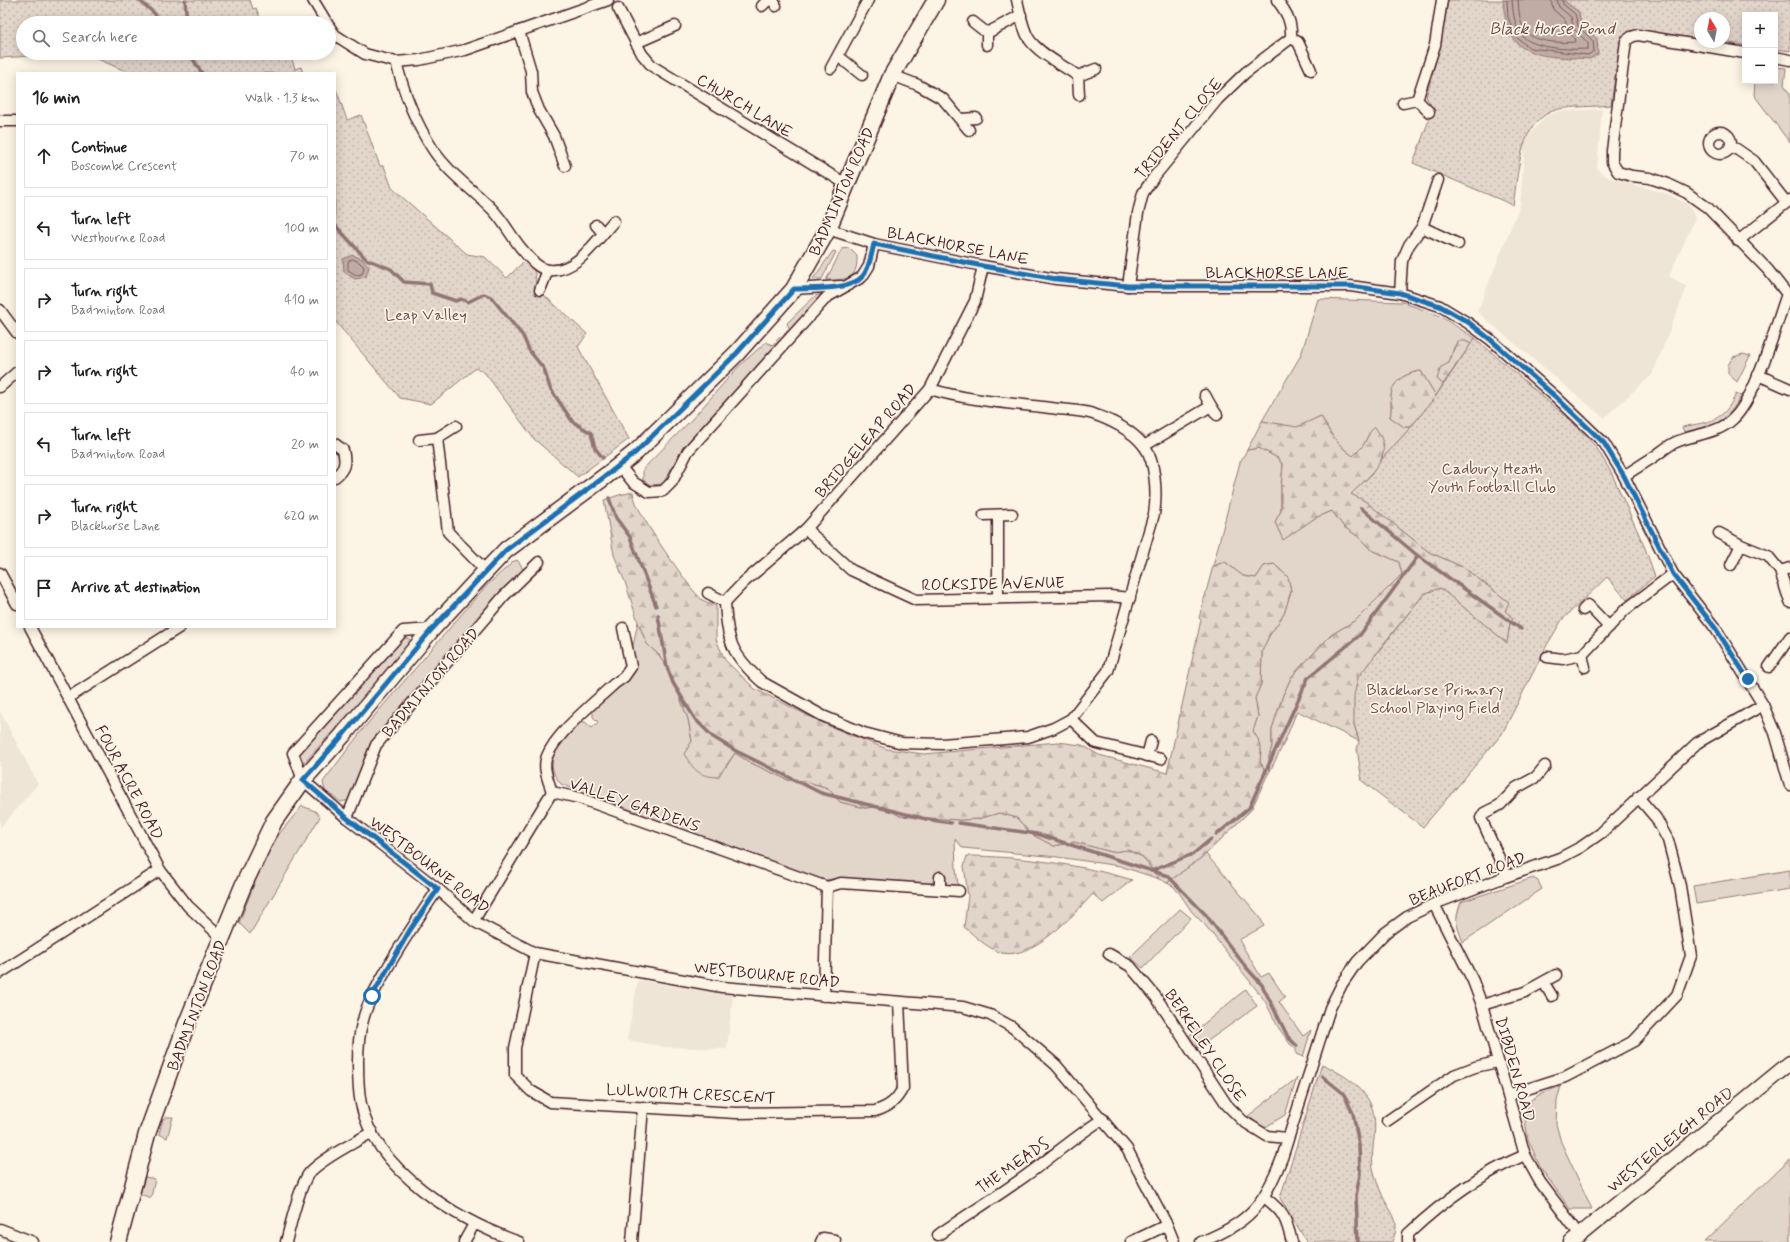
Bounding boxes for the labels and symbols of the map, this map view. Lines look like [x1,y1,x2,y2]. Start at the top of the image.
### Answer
north arrow [1694,12,1730,48]
water label: Black Horse Pond [1489,18,1617,40]
street label: CHURCH LANE [692,69,796,143]
street label: TRIDENT CLOSE [1131,74,1228,184]
street label: BADMINTON ROAD [805,124,880,259]
street label: BLACKHORSE LANE [885,222,1030,270]
street label: BLACKHORSE LANE [1205,263,1349,284]
park label: Leap Valley [385,305,467,326]
street label: BRIDGELEAP ROAD [811,379,922,503]
park label: Cadbury Heath Youth Football Club [1428,459,1556,498]
street label: ROCKSIDE AVENUE [921,573,1065,596]
street label: BADMINTON ROAD [378,624,484,742]
route end [1739,670,1757,688]
park label: Blackhorse Primary School Playing Field [1366,680,1504,720]
street label: FOUR ACRE ROAD [90,722,168,844]
street label: VALLEY GARDENS [567,773,702,838]
street label: WESTBOURNE ROAD [365,812,493,919]
street label: BEAUFORT ROAD [1406,848,1529,911]
street label: BADMINTON ROAD [163,937,232,1074]
street label: WESTBOURNE ROAD [693,957,841,994]
street label: BERKELEY CLOSE [1159,985,1250,1106]
route start [363,987,381,1005]
street label: DIBDEN ROAD [1490,1015,1540,1124]
street label: LULWORTH CRESCENT [606,1080,776,1109]
street label: WESTERLEIGH ROAD [1603,1083,1738,1198]
street label: THE MEADS [972,1133,1053,1199]

